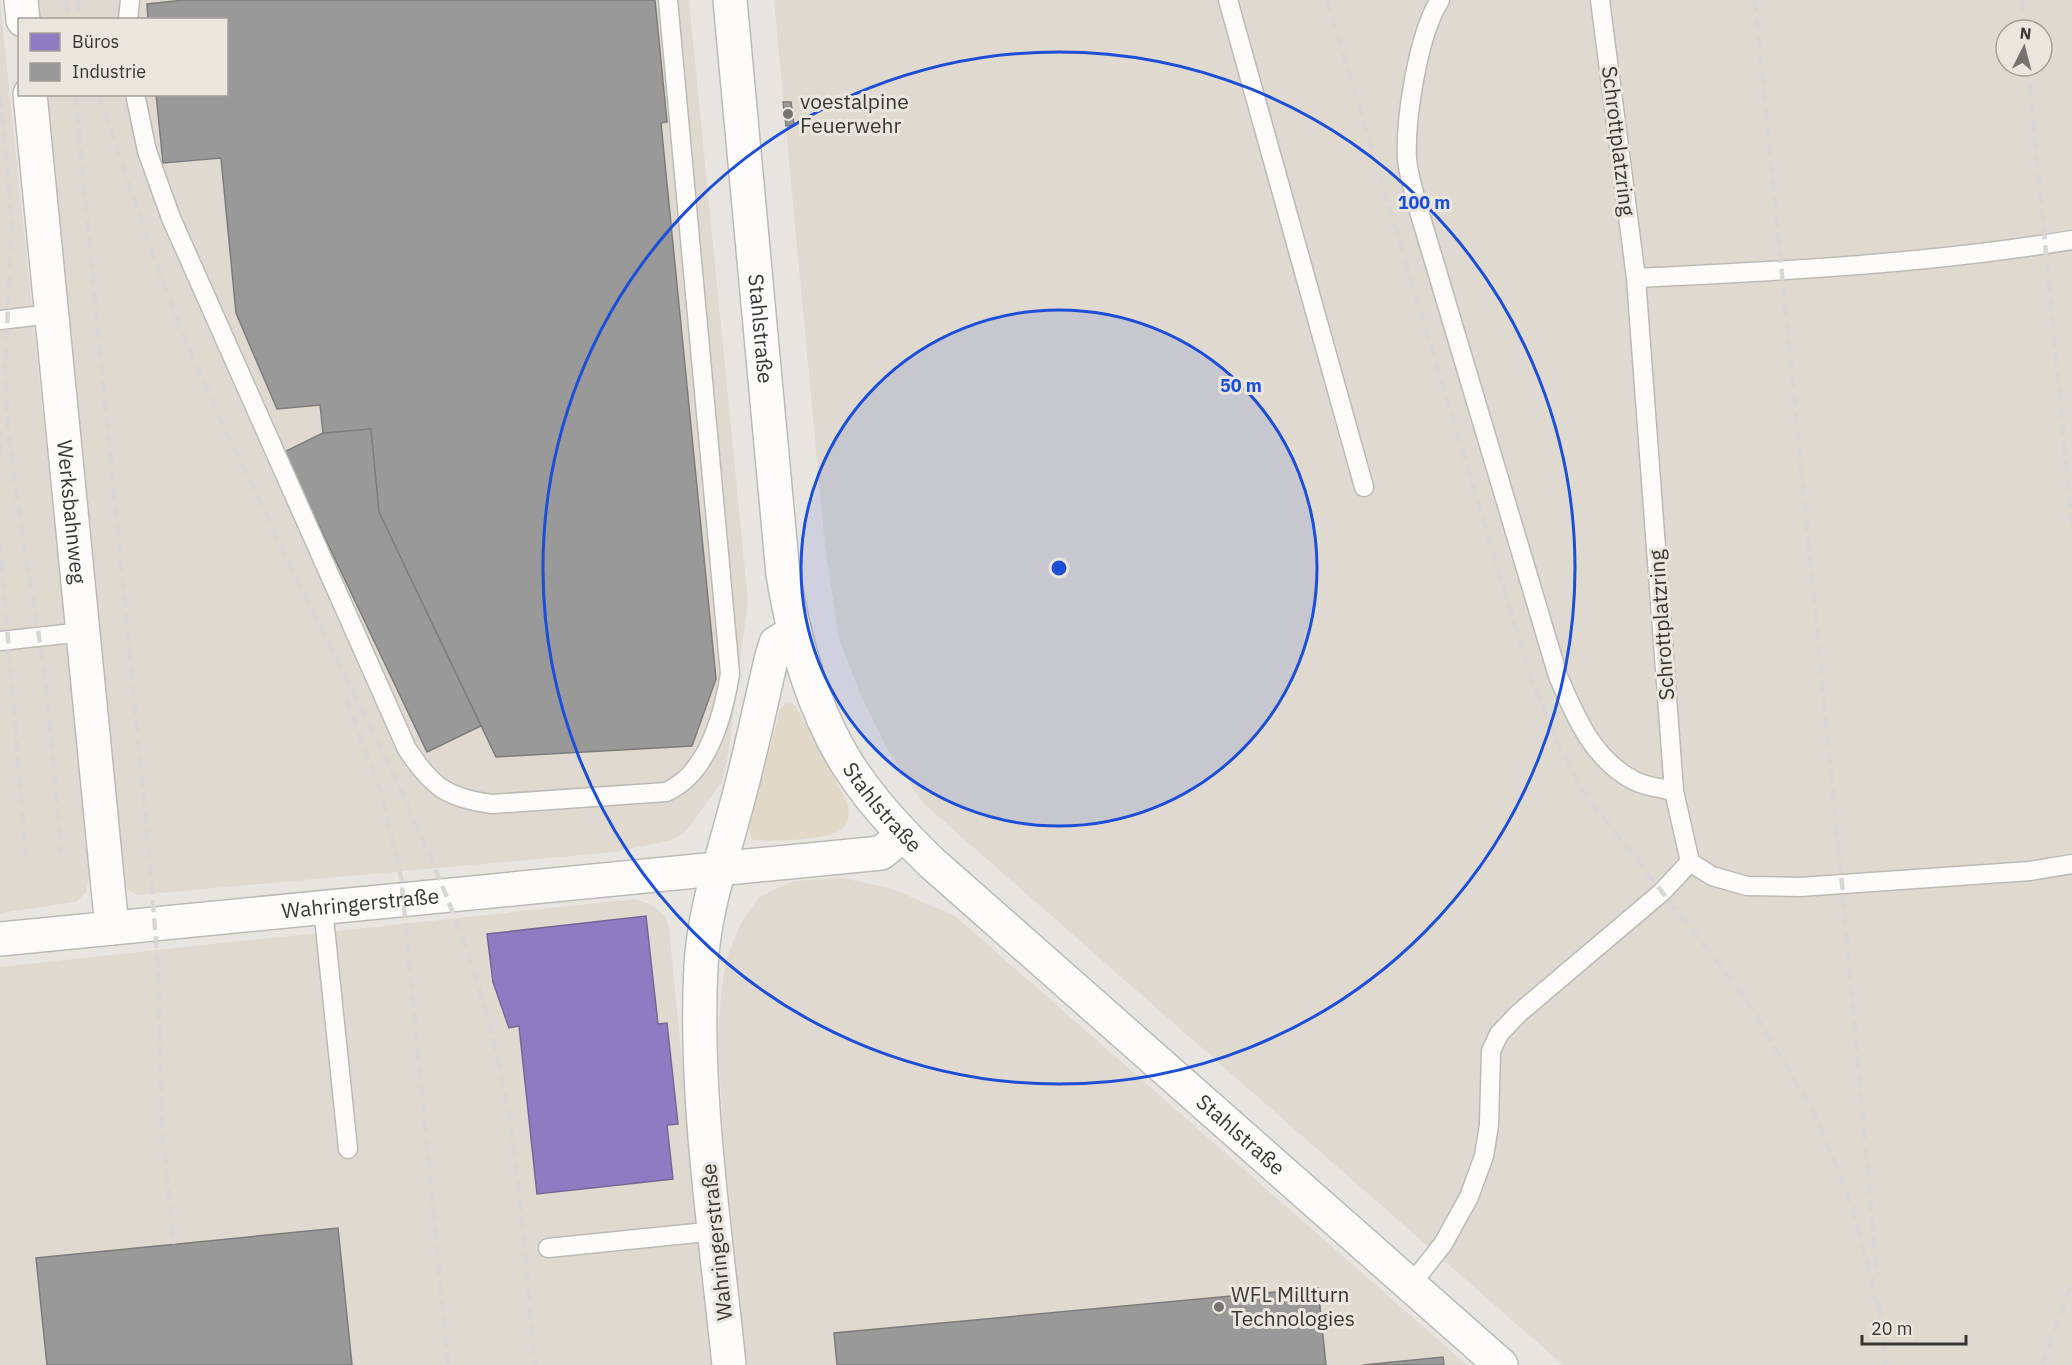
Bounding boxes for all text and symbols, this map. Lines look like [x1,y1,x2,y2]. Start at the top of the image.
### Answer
legend [18,18,228,96]
north arrow [1994,18,2054,78]
text: N [2019,23,2032,44]
text: Büros [72,30,119,53]
text: Industrie [72,60,146,83]
street label: Schrottplatzring [1596,64,1642,217]
place label: voestalpine Feuerwehr [800,87,909,139]
marker: voestalpine Feuerwehr [781,107,795,121]
text: 100 m [1398,191,1450,214]
street label: Stahlstraße [742,273,780,384]
text: 50 m [1220,374,1262,397]
street label: Werksbahnweg [51,439,93,585]
street label: Schrottplatzring [1642,549,1680,701]
centre of rings [1049,558,1069,578]
street label: Stahlstraße [837,756,928,858]
street label: Wahringerstraße [280,881,440,924]
street label: Stahlstraße [1191,1087,1291,1181]
street label: Wahringerstraße [694,1162,738,1322]
place label: WFL Millturn Technologies [1231,1280,1355,1332]
marker: WFL Millturn Technologies [1212,1300,1226,1314]
scale bar [1862,1308,1966,1346]
text: 20 m [1871,1317,1913,1340]

